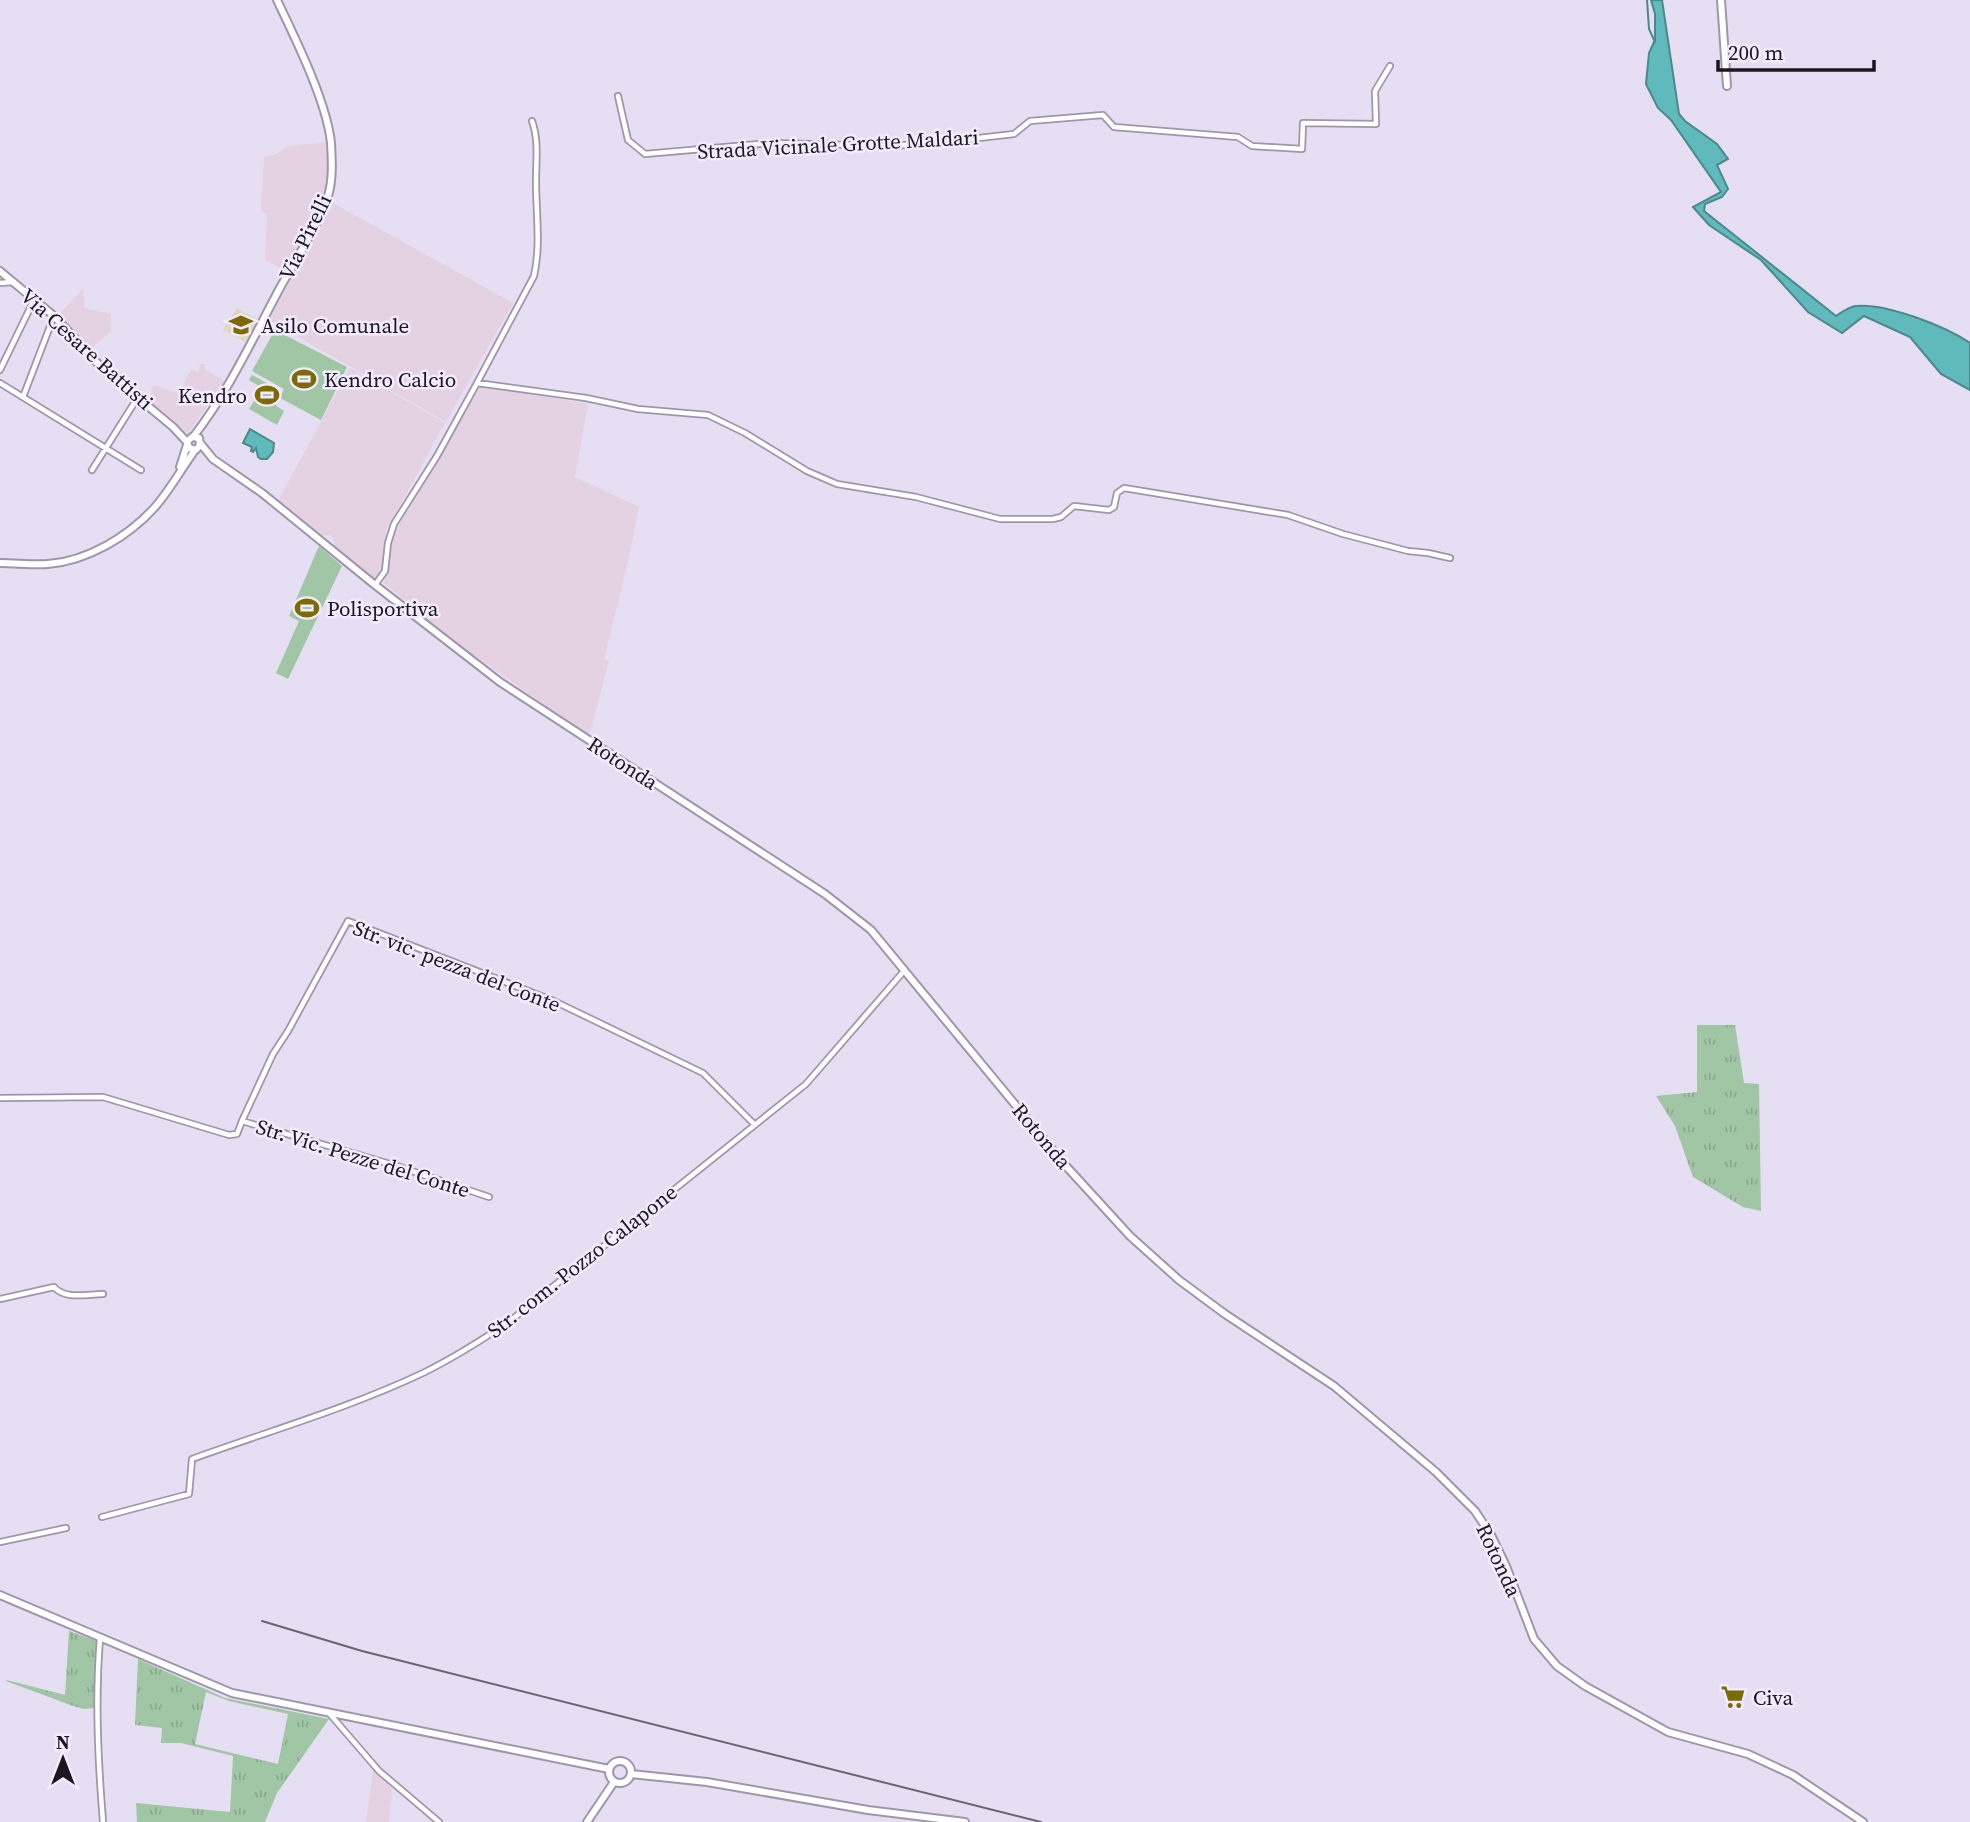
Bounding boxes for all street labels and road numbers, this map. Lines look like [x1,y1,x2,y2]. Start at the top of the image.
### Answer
street label: Strada Vicinale Grotte Maldari [697,122,979,166]
street label: Via Pirelli [272,189,338,285]
street label: Via Cesare Battisti [14,282,160,416]
street label: Rotonda [582,730,664,797]
street label: Str. vic. pezza del Conte [349,913,565,1019]
street label: Rotonda [1006,1097,1078,1176]
street label: Str. Vic. Pezze del Conte [253,1112,473,1204]
street label: Str. com. Pozzo Calapone [481,1178,683,1344]
street label: Rotonda [1469,1518,1529,1602]

